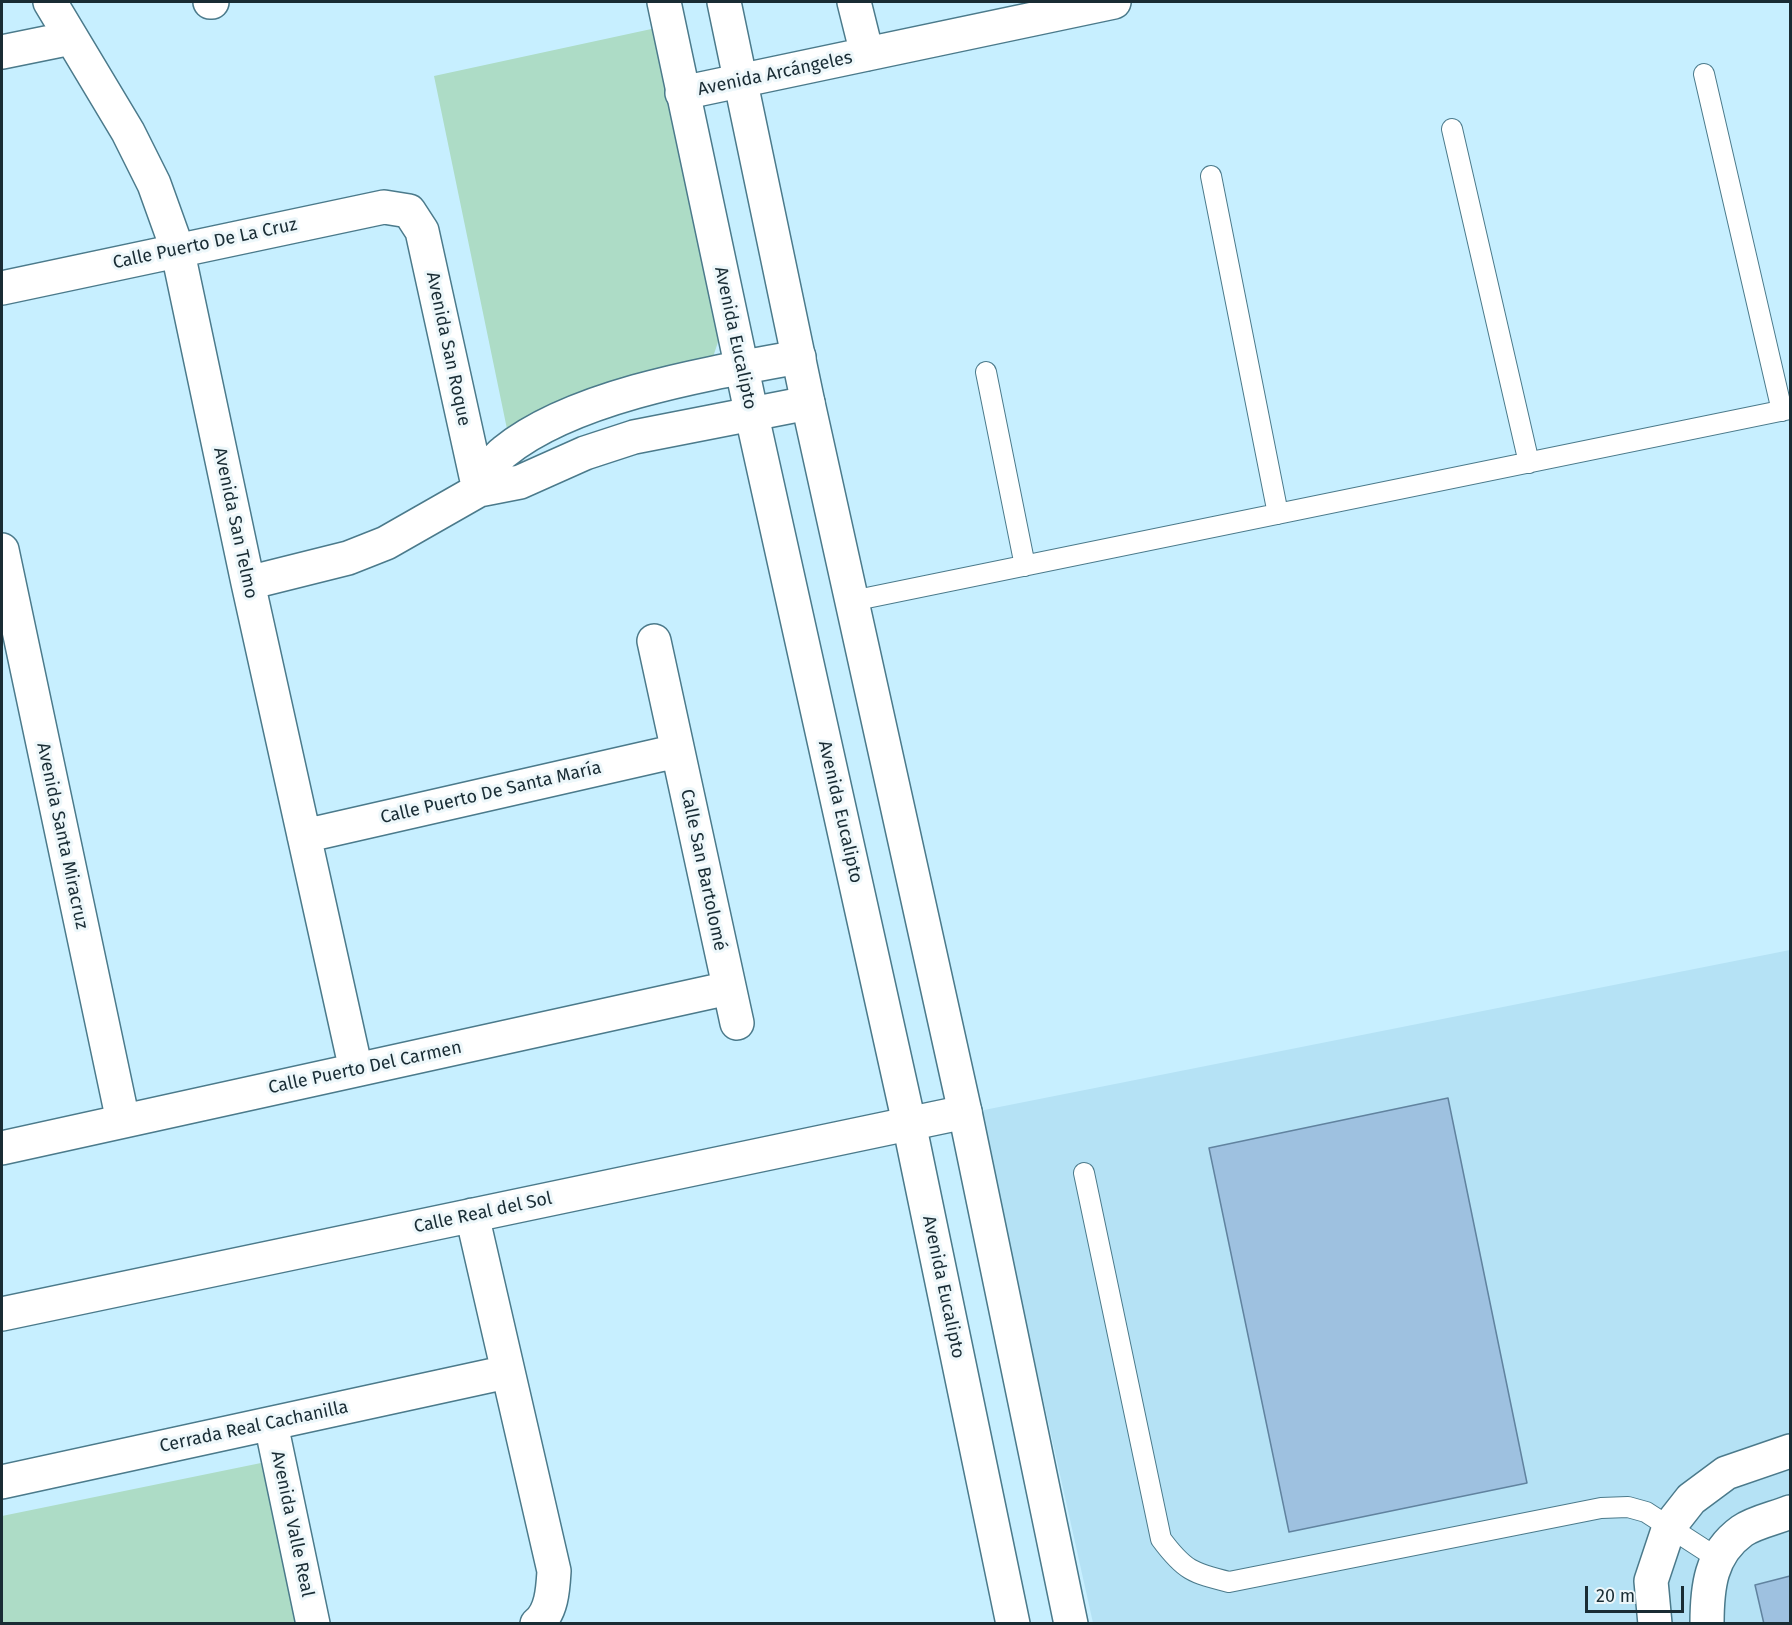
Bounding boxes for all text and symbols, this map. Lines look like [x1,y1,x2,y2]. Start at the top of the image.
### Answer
street label: Avenida Arcángeles [696,47,854,101]
street label: Calle Puerto De La Cruz [111,214,299,274]
street label: Avenida Eucalipto [709,265,761,411]
street label: Avenida San Roque [421,270,475,428]
street label: Avenida San Telmo [208,445,262,601]
street label: Avenida Eucalipto [813,739,867,885]
street label: Avenida Santa Miracruz [32,741,92,931]
street label: Calle Puerto De Santa María [378,757,604,829]
street label: Calle San Bartolomé [675,787,731,953]
street label: Calle Puerto Del Carmen [266,1037,464,1099]
street label: Calle Real del Sol [412,1188,554,1238]
street label: Avenida Eucalipto [917,1214,969,1360]
street label: Cerrada Real Cachanilla [158,1396,350,1458]
street label: Avenida Valle Real [266,1449,318,1599]
scale bar [1588,1574,1687,1612]
text: 20 m [1596,1585,1635,1607]

